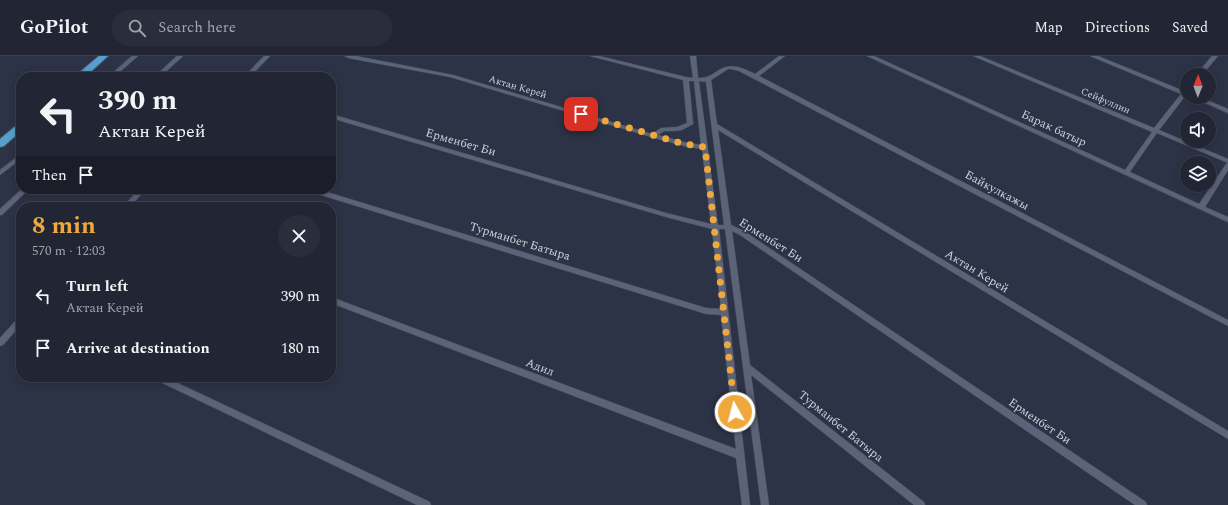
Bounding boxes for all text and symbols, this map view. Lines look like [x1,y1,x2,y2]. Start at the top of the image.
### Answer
search box [112,10,392,46]
text: GoPilot [20,13,88,42]
text: Search here [158,16,236,39]
icon: search [126,17,148,39]
text: Map [1035,17,1063,38]
text: Directions [1085,17,1150,38]
text: Saved [1172,17,1208,38]
north arrow [1180,68,1216,104]
map controls [1180,68,1216,192]
street label: Актан Керей [487,71,549,103]
text: 390 m [98,79,177,122]
street label: Сейфуллин [1078,83,1133,119]
icon: left [32,88,84,140]
pin [564,97,598,131]
icon: arrive [570,103,592,125]
street label: Барак батыр [1018,105,1090,152]
button: sound [1180,112,1216,148]
text: Актан Керей [98,118,206,145]
street label: Ерменбет Би [423,123,498,162]
button: layers [1180,156,1216,192]
text: Then [32,164,67,187]
icon: arrive [75,164,97,186]
street label: Байкулкажы [961,165,1033,215]
text: 8 min [32,208,96,244]
street label: Ерменбет Би [735,213,807,268]
button: close [278,215,320,257]
street label: Турманбет Батыра [467,217,573,266]
text: 570 m · 12:03 [32,241,105,261]
street label: Актан Керей [941,245,1012,298]
text: Turn left [66,275,128,298]
icon: left [32,285,54,307]
text: 390 m [281,285,320,308]
text: Актан Керей [66,298,144,318]
icon: arrive [32,337,54,359]
text: Arrive at destination [66,337,210,360]
text: 180 m [281,337,320,360]
street label: Адил [523,353,557,382]
street label: Турманбет Батыра [794,386,887,467]
position arrow [714,391,756,433]
street label: Ерменбет Би [1004,393,1075,450]

